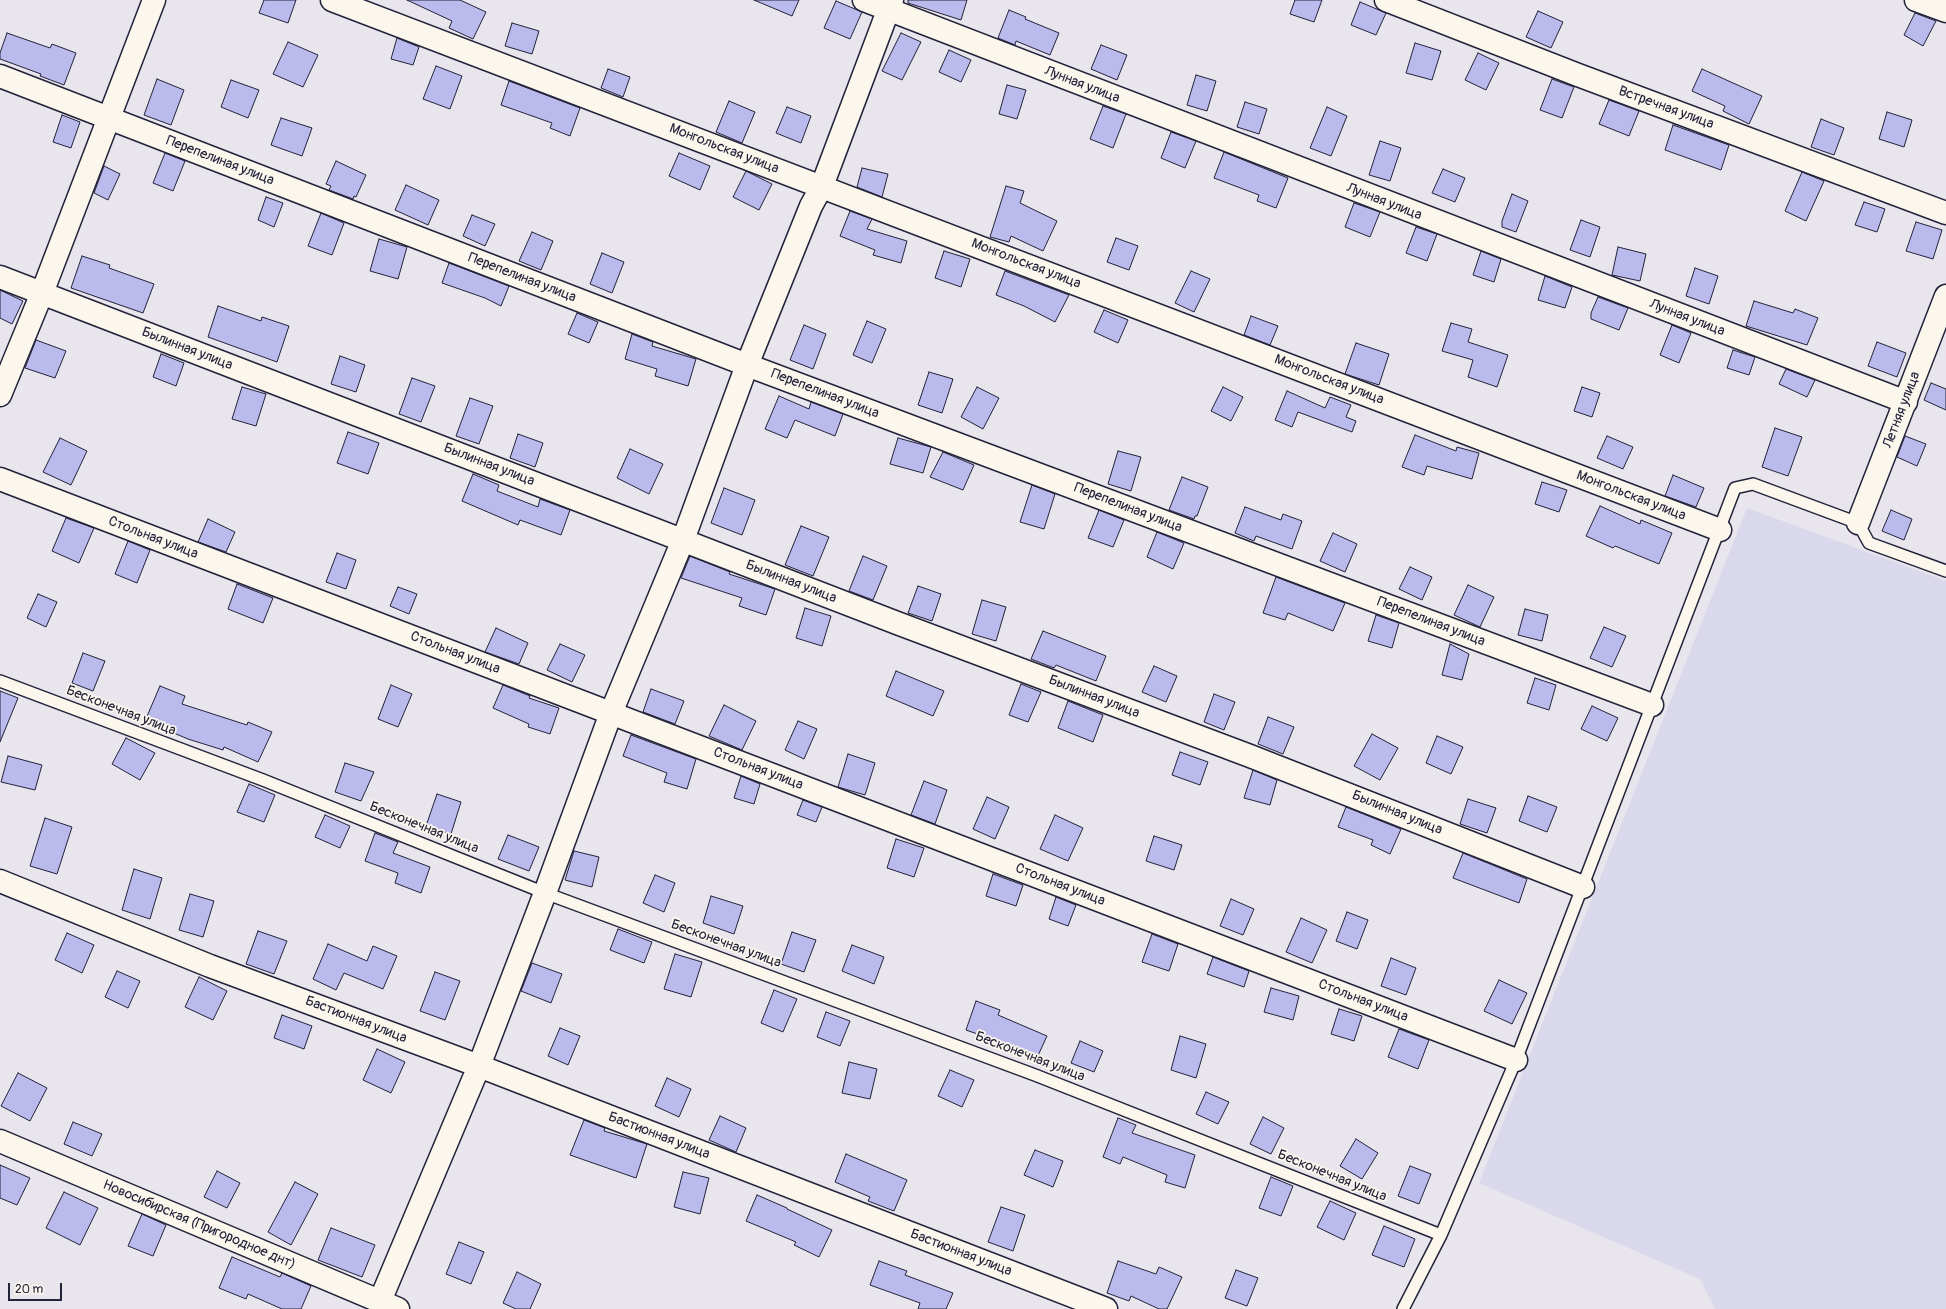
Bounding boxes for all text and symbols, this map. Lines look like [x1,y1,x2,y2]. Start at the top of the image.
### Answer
street label: Лунная улица [1042,63,1122,107]
street label: Встречная улица [1616,83,1716,133]
street label: Монгольская улица [667,120,781,178]
street label: Перепелиная улица [164,133,276,189]
street label: Лунная улица [1344,180,1424,224]
street label: Монгольская улица [969,235,1083,293]
street label: Перепелиная улица [466,250,578,306]
street label: Лунная улица [1647,296,1727,340]
street label: Былинная улица [139,324,235,374]
street label: Монгольская улица [1272,351,1386,409]
street label: Перепелиная улица [769,366,881,422]
street label: Летняя улица [1880,369,1924,451]
street label: Былинная улица [441,440,537,490]
street label: Монгольская улица [1574,467,1688,525]
street label: Перепелиная улица [1072,480,1184,536]
street label: Стольная улица [106,513,200,563]
street label: Былинная улица [743,557,839,607]
street label: Перепелиная улица [1375,594,1487,650]
street label: Стольная улица [408,628,502,678]
street label: Былинная улица [1046,672,1142,722]
street label: Бесконечная улица [64,682,178,740]
street label: Стольная улица [711,744,805,794]
street label: Былинная улица [1349,787,1445,839]
street label: Бесконечная улица [367,798,481,858]
street label: Стольная улица [1013,860,1107,910]
street label: Бесконечная улица [669,916,783,972]
street label: Стольная улица [1316,976,1410,1026]
street label: Бастионная улица [303,993,409,1047]
street label: Бесконечная улица [973,1028,1087,1086]
street label: Бастионная улица [606,1109,712,1163]
street label: Бесконечная улица [1275,1146,1389,1206]
street label: Новосибирская (Пригородное днт) [100,1177,298,1273]
street label: Бастионная улица [908,1226,1014,1280]
scale bar [10,1275,64,1301]
text: 20 m [15,1282,43,1297]

